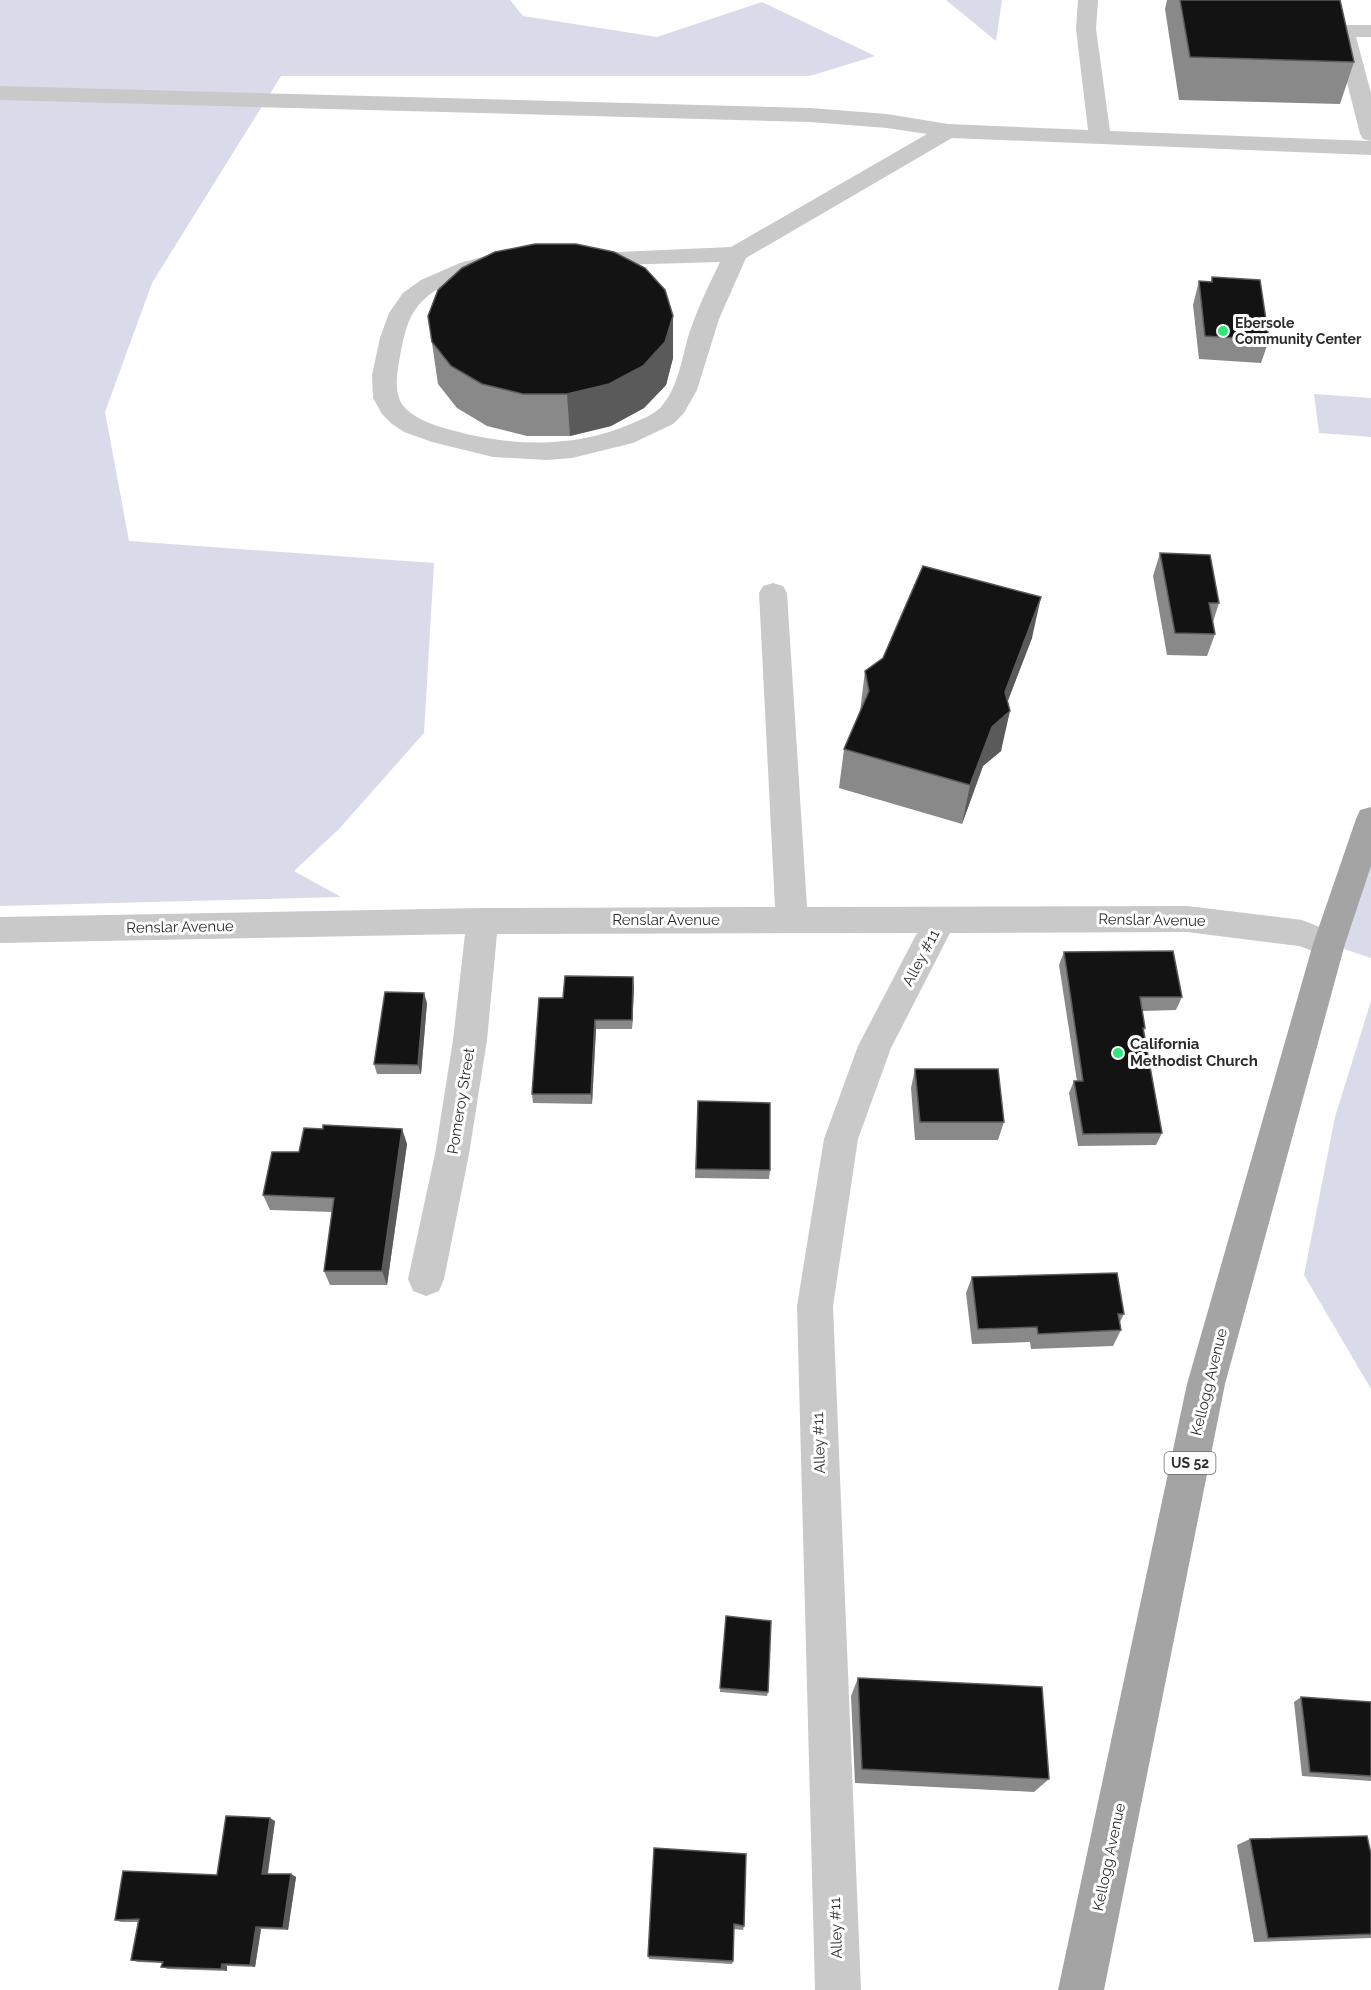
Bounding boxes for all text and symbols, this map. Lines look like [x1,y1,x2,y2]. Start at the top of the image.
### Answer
place label: Ebersole Community Center [1235,315,1362,347]
marker: Ebersole Community Center [1216,324,1230,338]
street label: Renslar Avenue [1098,910,1206,930]
street label: Renslar Avenue [612,911,720,929]
street label: Renslar Avenue [126,917,234,937]
street label: Alley #11 [899,926,944,989]
place label: California Methodist Church [1130,1035,1258,1070]
street label: Pomeroy Street [444,1046,478,1156]
marker: California Methodist Church [1111,1046,1125,1060]
street label: Kellogg Avenue [1187,1326,1231,1437]
street label: Alley #11 [809,1411,829,1474]
road number: US 52 [1164,1452,1216,1474]
street label: Kellogg Avenue [1089,1801,1129,1912]
street label: Alley #11 [826,1896,846,1959]

